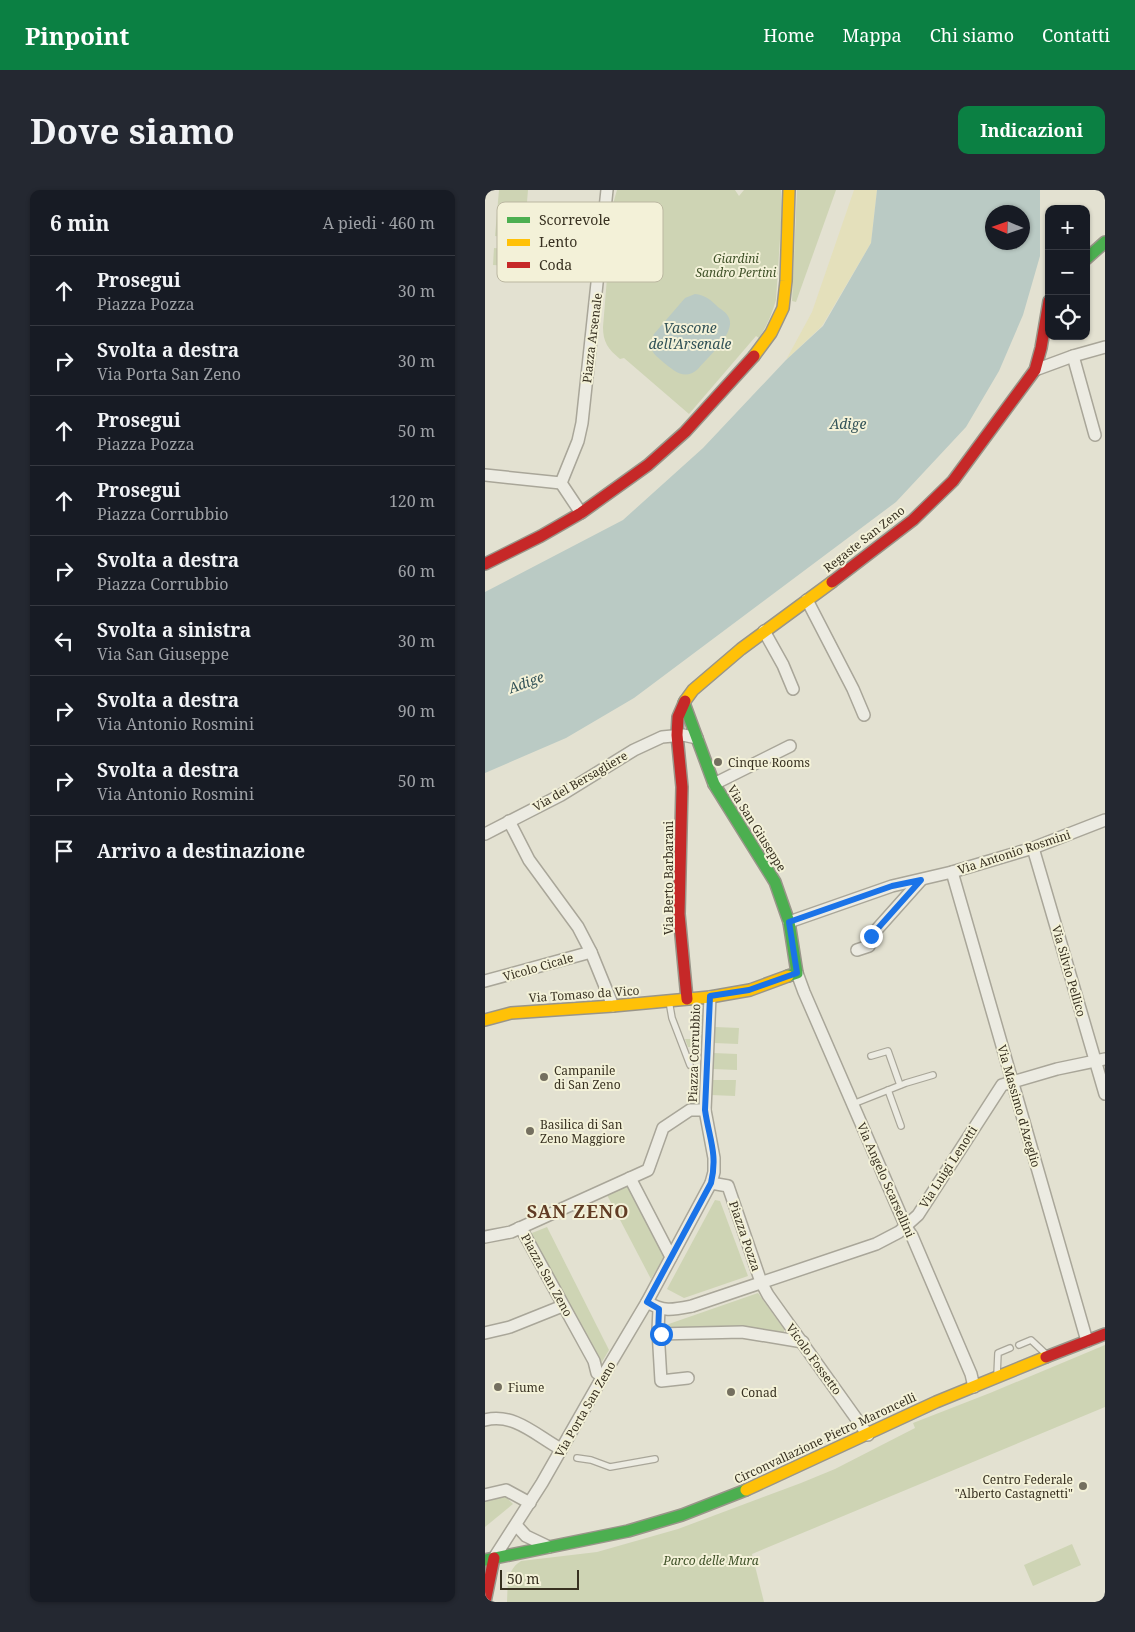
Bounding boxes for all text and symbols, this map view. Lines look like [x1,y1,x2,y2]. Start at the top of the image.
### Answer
text: Pinpoint [25,19,129,52]
text: Home [763,23,814,47]
text: Mappa [842,23,902,47]
text: Chi siamo [930,23,1014,47]
text: Contatti [1042,23,1110,47]
button: Indicazioni [958,106,1105,154]
text: Dove siamo [30,107,235,154]
legend [497,202,663,282]
north arrow [985,205,1030,250]
map controls [1045,205,1090,340]
button: + [1045,205,1090,250]
text: 6 min [50,209,109,237]
text: Scorrevole [539,210,610,229]
text: A piedi · 460 m [323,212,435,234]
text: Lento [539,232,577,251]
park label: Giardini Sandro Pertini [696,250,777,281]
button: − [1045,250,1090,295]
text: Coda [539,255,572,274]
text: Prosegui [97,267,181,293]
icon: ahead [50,277,78,305]
text: 30 m [398,280,435,302]
street label: Piazza Arsenale [578,292,606,384]
text: Piazza Pozza [97,293,195,315]
button: locate [1045,295,1090,340]
water label: Vascone dell'Arsenale [649,318,732,353]
text: Svolta a destra [97,337,239,363]
icon: right [50,347,78,375]
text: 30 m [398,350,435,372]
text: Via Porta San Zeno [97,363,241,385]
text: Prosegui [97,407,181,433]
water label: Adige [829,414,866,433]
icon: ahead [50,417,78,445]
text: 50 m [398,420,435,442]
text: Piazza Pozza [97,433,195,455]
text: Prosegui [97,477,181,503]
icon: ahead [50,487,78,515]
text: 120 m [389,490,435,512]
street label: Regaste San Zeno [820,502,908,576]
text: Piazza Corrubbio [97,503,229,525]
text: Svolta a destra [97,547,239,573]
icon: right [50,557,78,585]
text: 60 m [398,560,435,582]
text: Piazza Corrubbio [97,573,229,595]
text: Svolta a sinistra [97,617,251,643]
icon: left [50,627,78,655]
text: 30 m [398,630,435,652]
text: Via San Giuseppe [97,643,229,665]
water label: Adige [505,667,547,698]
text: Svolta a destra [97,687,239,713]
icon: right [50,697,78,725]
text: 90 m [398,700,435,722]
text: Via Antonio Rosmini [97,713,254,735]
street label: Via del Bersagliere [529,747,631,815]
place label: Cinque Rooms [728,754,810,771]
marker: Cinque Rooms [712,756,724,768]
text: Svolta a destra [97,757,239,783]
icon: right [50,767,78,795]
text: 50 m [398,770,435,792]
street label: Via San Giuseppe [724,782,790,874]
text: Via Antonio Rosmini [97,783,254,805]
street label: Via Berto Barbarani [660,821,677,935]
street label: Via Antonio Rosmini [955,826,1073,878]
icon: arrive [50,837,78,865]
text: Arrivo a destinazione [97,838,305,864]
street label: Via Silvio Pellico [1048,923,1090,1019]
route end [860,925,883,948]
street label: Vicolo Cicale [501,949,575,985]
street label: Via Tomaso da Vico [528,982,640,1006]
street label: Piazza Corrubbio [684,1003,704,1103]
street label: Via Massimo d'Azeglio [993,1043,1045,1169]
place label: Campanile di San Zeno [554,1062,621,1093]
marker: Campanile di San Zeno [538,1071,550,1083]
place label: Basilica di San Zeno Maggiore [540,1116,625,1147]
street label: Via Angelo Scarsellini [853,1120,919,1240]
street label: Via Luigi Lenotti [915,1122,981,1211]
marker: Basilica di San Zeno Maggiore [524,1125,536,1137]
district label: SAN ZENO [527,1199,629,1223]
street label: Piazza Pozza [725,1199,765,1274]
street label: Piazza San Zeno [517,1231,577,1320]
street label: Vicolo Fossetto [782,1320,846,1398]
route start [650,1323,673,1346]
street label: Via Porta San Zeno [551,1358,619,1460]
place label: Fiume [508,1379,544,1396]
marker: Fiume [492,1381,504,1393]
place label: Conad [741,1384,778,1401]
marker: Conad [725,1386,737,1398]
street label: Circonvallazione Pietro Maroncelli [731,1388,919,1488]
place label: Centro Federale "Alberto Castagnetti" [955,1471,1073,1502]
marker: Centro Federale "Alberto Castagnetti" [1077,1480,1089,1492]
park label: Parco delle Mura [662,1552,759,1569]
scale bar [500,1567,579,1590]
text: 50 m [507,1569,540,1588]

